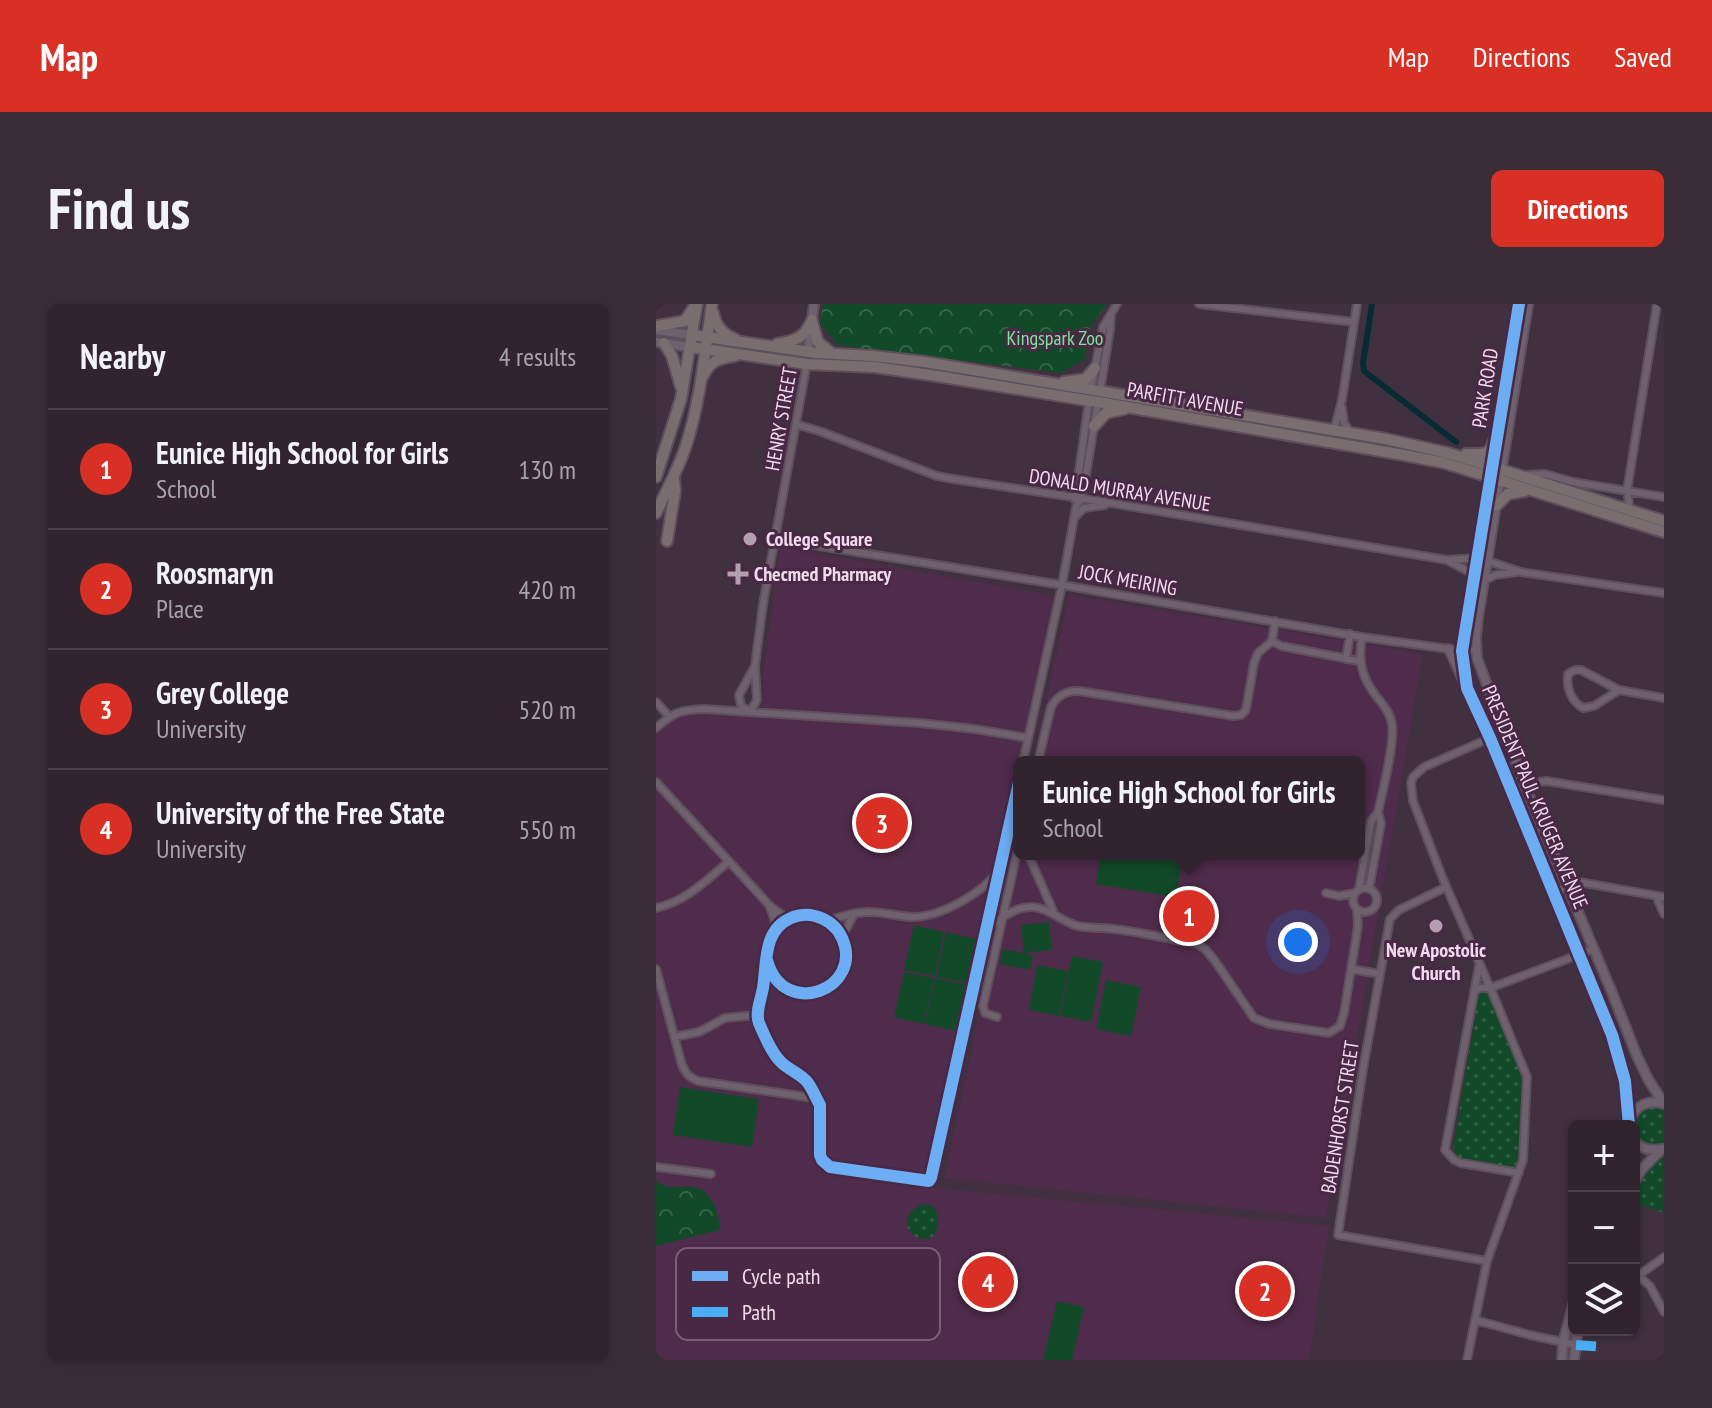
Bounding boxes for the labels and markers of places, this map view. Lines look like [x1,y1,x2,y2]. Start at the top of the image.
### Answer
place label: College Square [766,526,873,552]
marker: College Square [741,530,759,548]
place label: Checmed Pharmacy [754,561,892,587]
marker: Checmed Pharmacy [729,565,747,583]
pin: 3 [856,793,908,853]
pin: 1 [1163,886,1215,946]
marker: New Apostolic Church [1427,917,1445,935]
place label: New Apostolic Church [1386,937,1486,986]
pin: 4 [962,1252,1014,1312]
pin: 2 [1239,1261,1291,1321]

